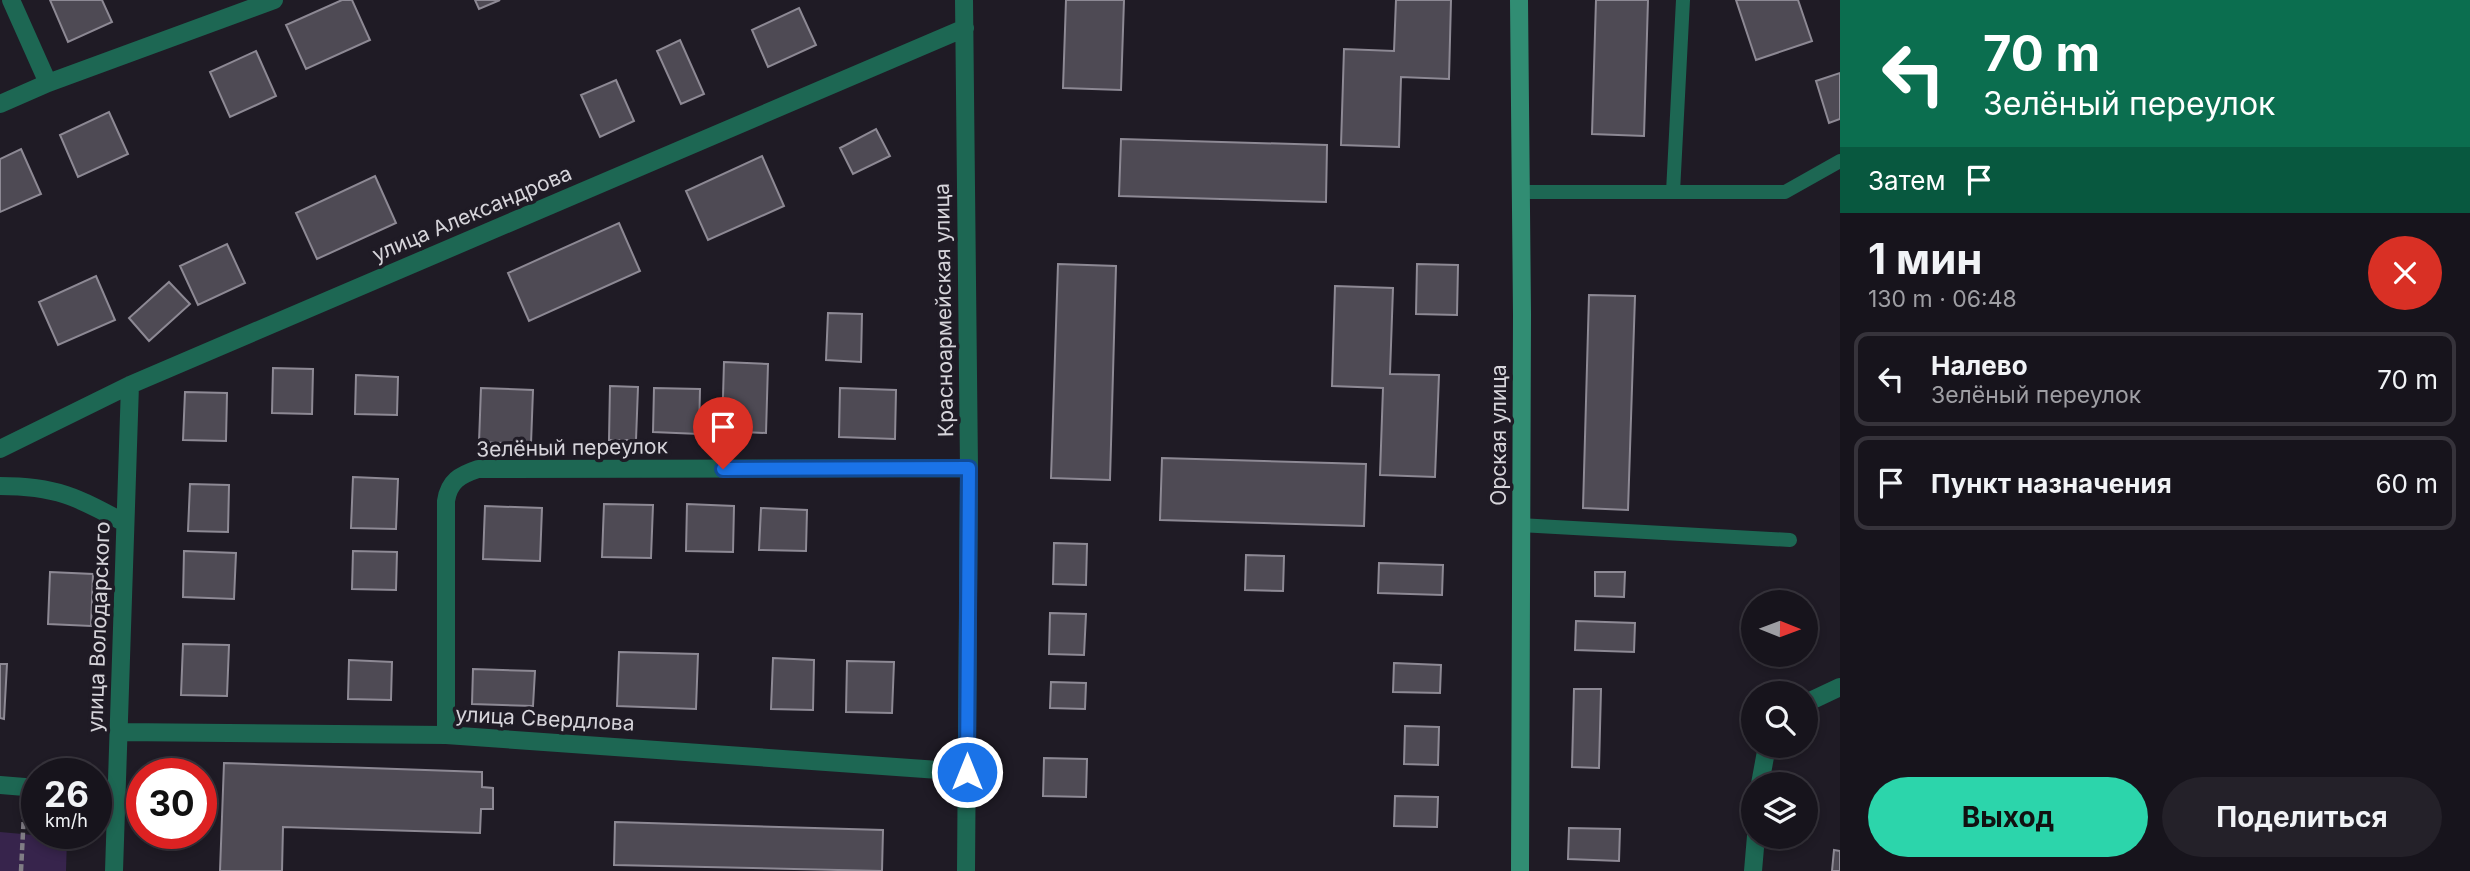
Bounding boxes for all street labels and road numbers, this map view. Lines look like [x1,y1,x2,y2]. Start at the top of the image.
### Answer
street label: улица Александрова [368,160,575,267]
street label: Красноармейская улица [929,183,958,437]
street label: Орская улица [1486,364,1511,506]
street label: Зелёный переулок [476,433,669,462]
street label: улица Володарского [82,521,115,733]
street label: улица Свердлова [455,701,635,736]

